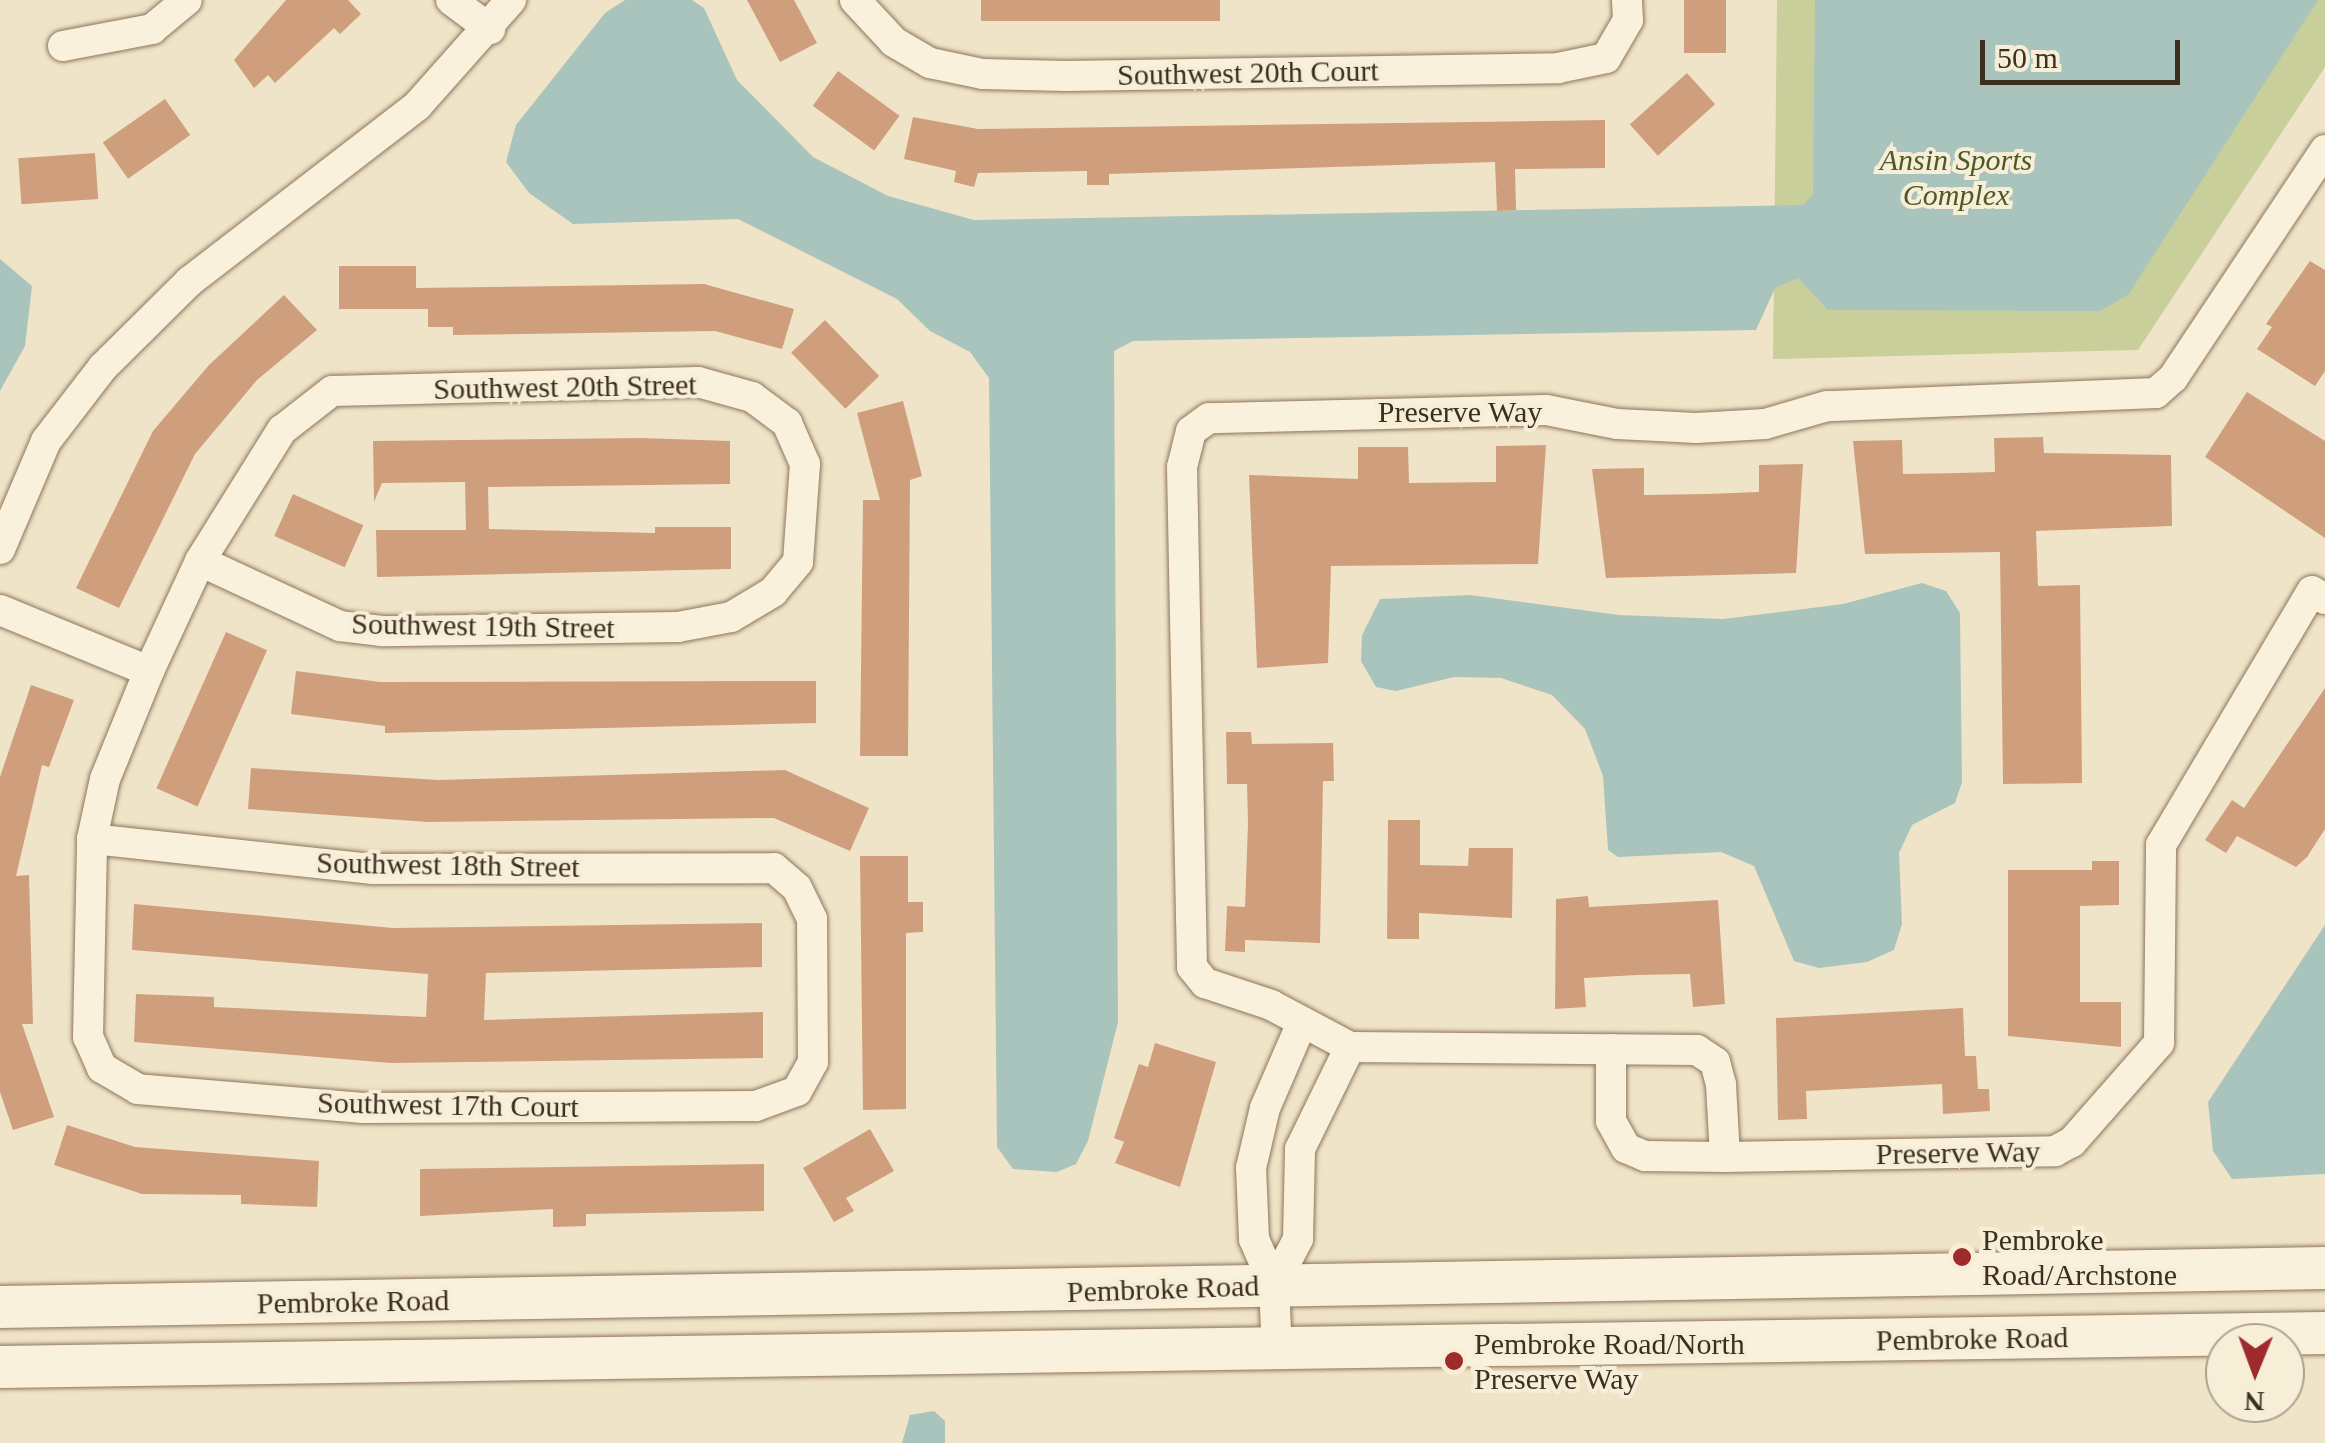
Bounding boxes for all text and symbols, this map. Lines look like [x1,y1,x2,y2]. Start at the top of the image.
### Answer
scale bar [1985,20,2185,82]
text: 50 m [1997,41,2058,74]
street label: Southwest 20th Court [1117,53,1379,93]
park label: Ansin Sports Complex [1880,142,2032,212]
street label: Southwest 20th Street [433,367,697,407]
street label: Preserve Way [1377,394,1543,430]
street label: Southwest 19th Street [351,606,615,646]
street label: Southwest 18th Street [316,845,580,885]
street label: Southwest 17th Court [317,1085,579,1125]
street label: Preserve Way [1875,1134,2041,1172]
place label: Pembroke Road/Archstone [1982,1222,2177,1292]
marker: Pembroke Road/Archstone [1951,1246,1973,1268]
street label: Pembroke Road [1066,1268,1260,1310]
street label: Pembroke Road [256,1282,450,1322]
street label: Pembroke Road [1875,1319,2069,1359]
north arrow [2205,1323,2305,1423]
place label: Pembroke Road/North Preserve Way [1474,1326,1745,1396]
marker: Pembroke Road/North Preserve Way [1443,1350,1465,1372]
text: N [2244,1386,2265,1417]

